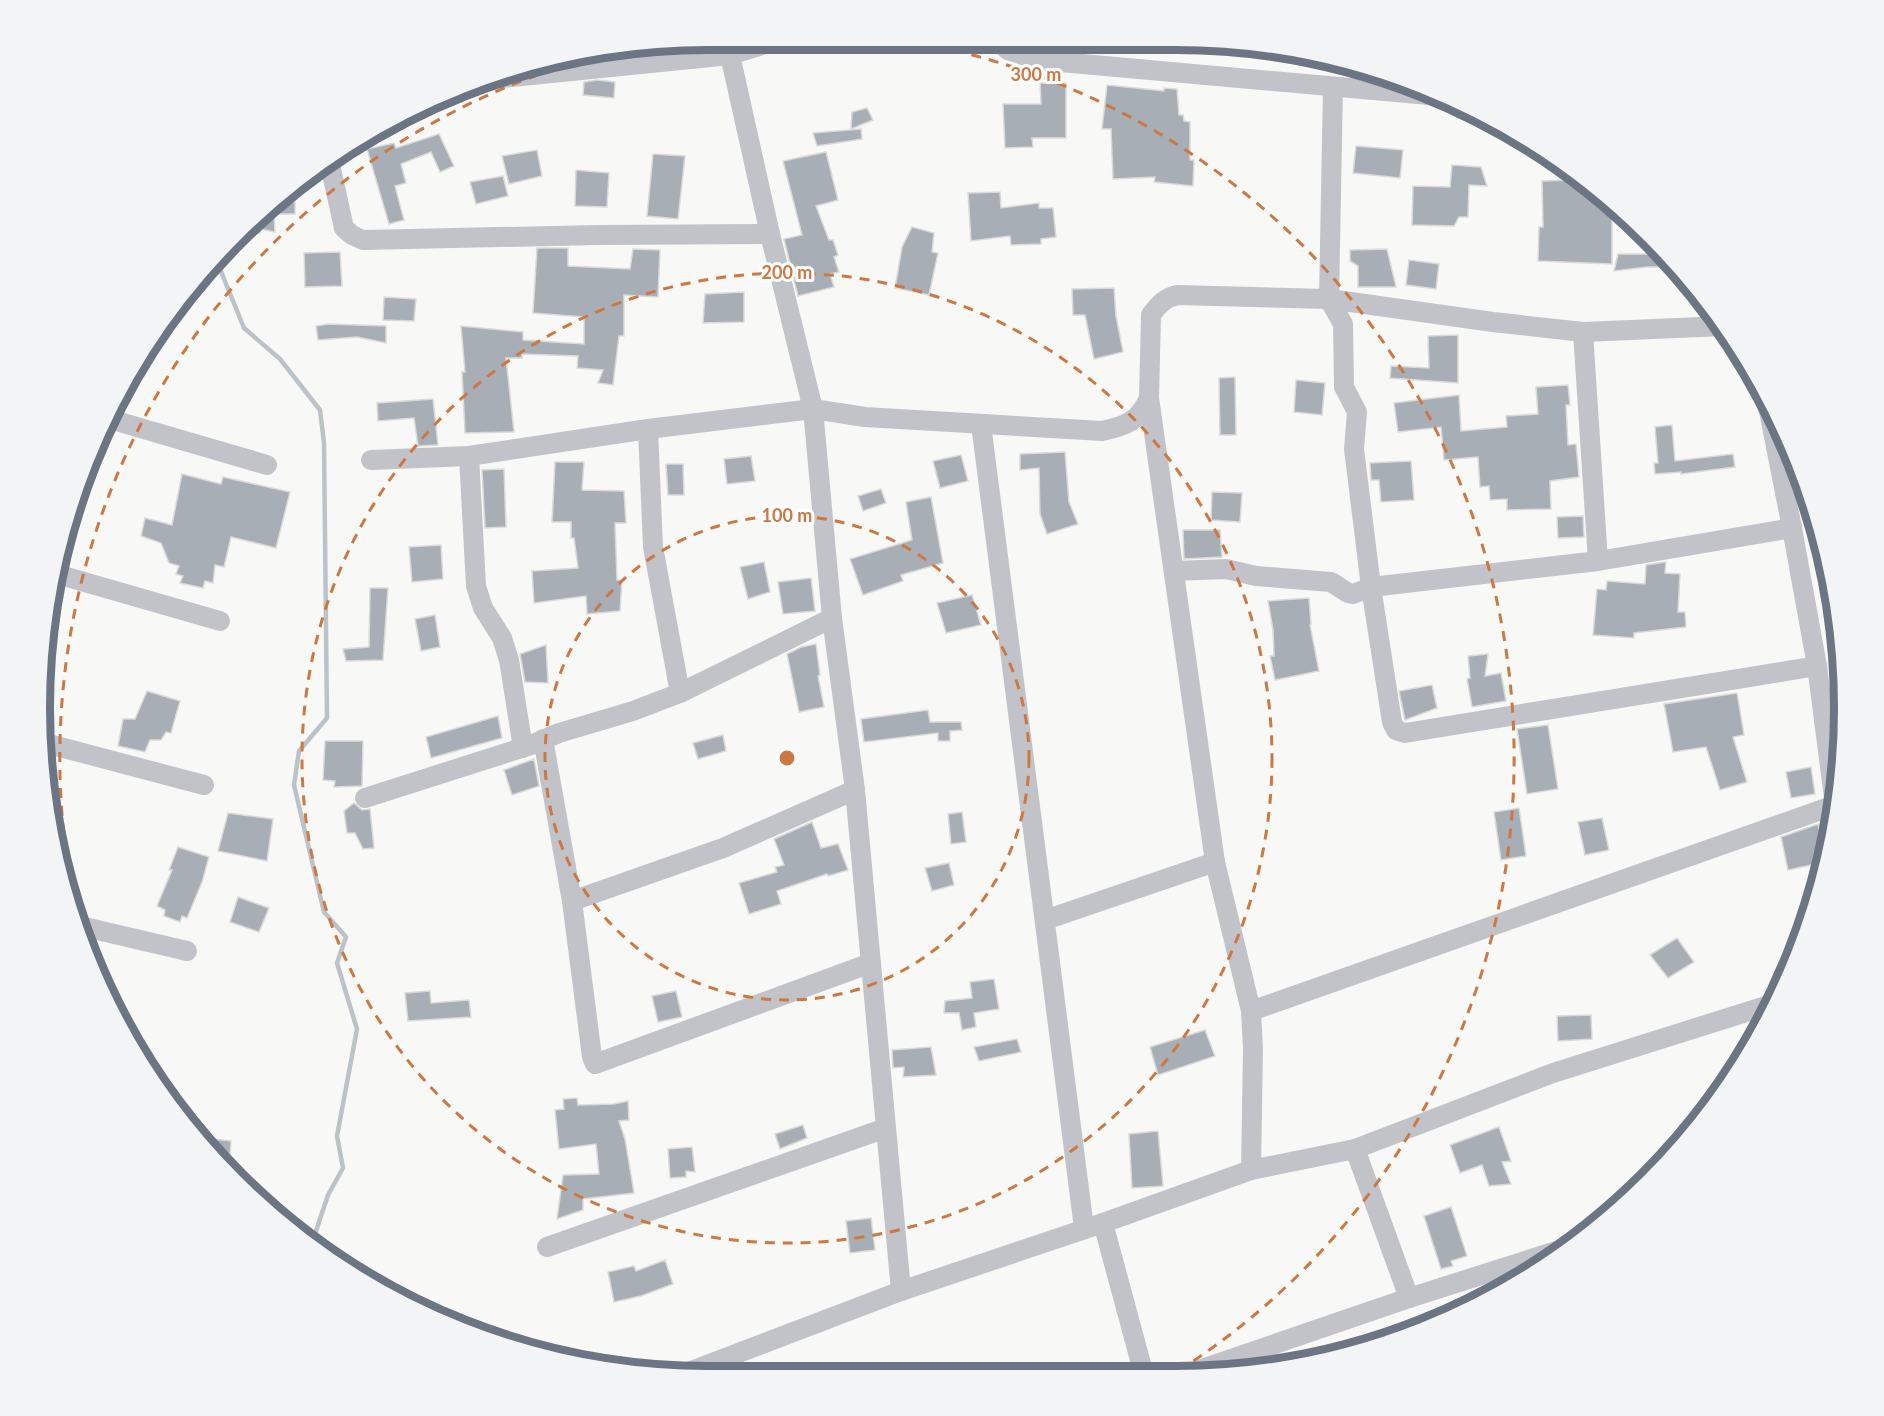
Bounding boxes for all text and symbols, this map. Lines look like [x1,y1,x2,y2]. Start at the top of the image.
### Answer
text: 300 m [1011,63,1061,85]
text: 200 m [762,261,812,283]
text: 100 m [762,504,812,526]
centre of rings [777,748,797,768]

